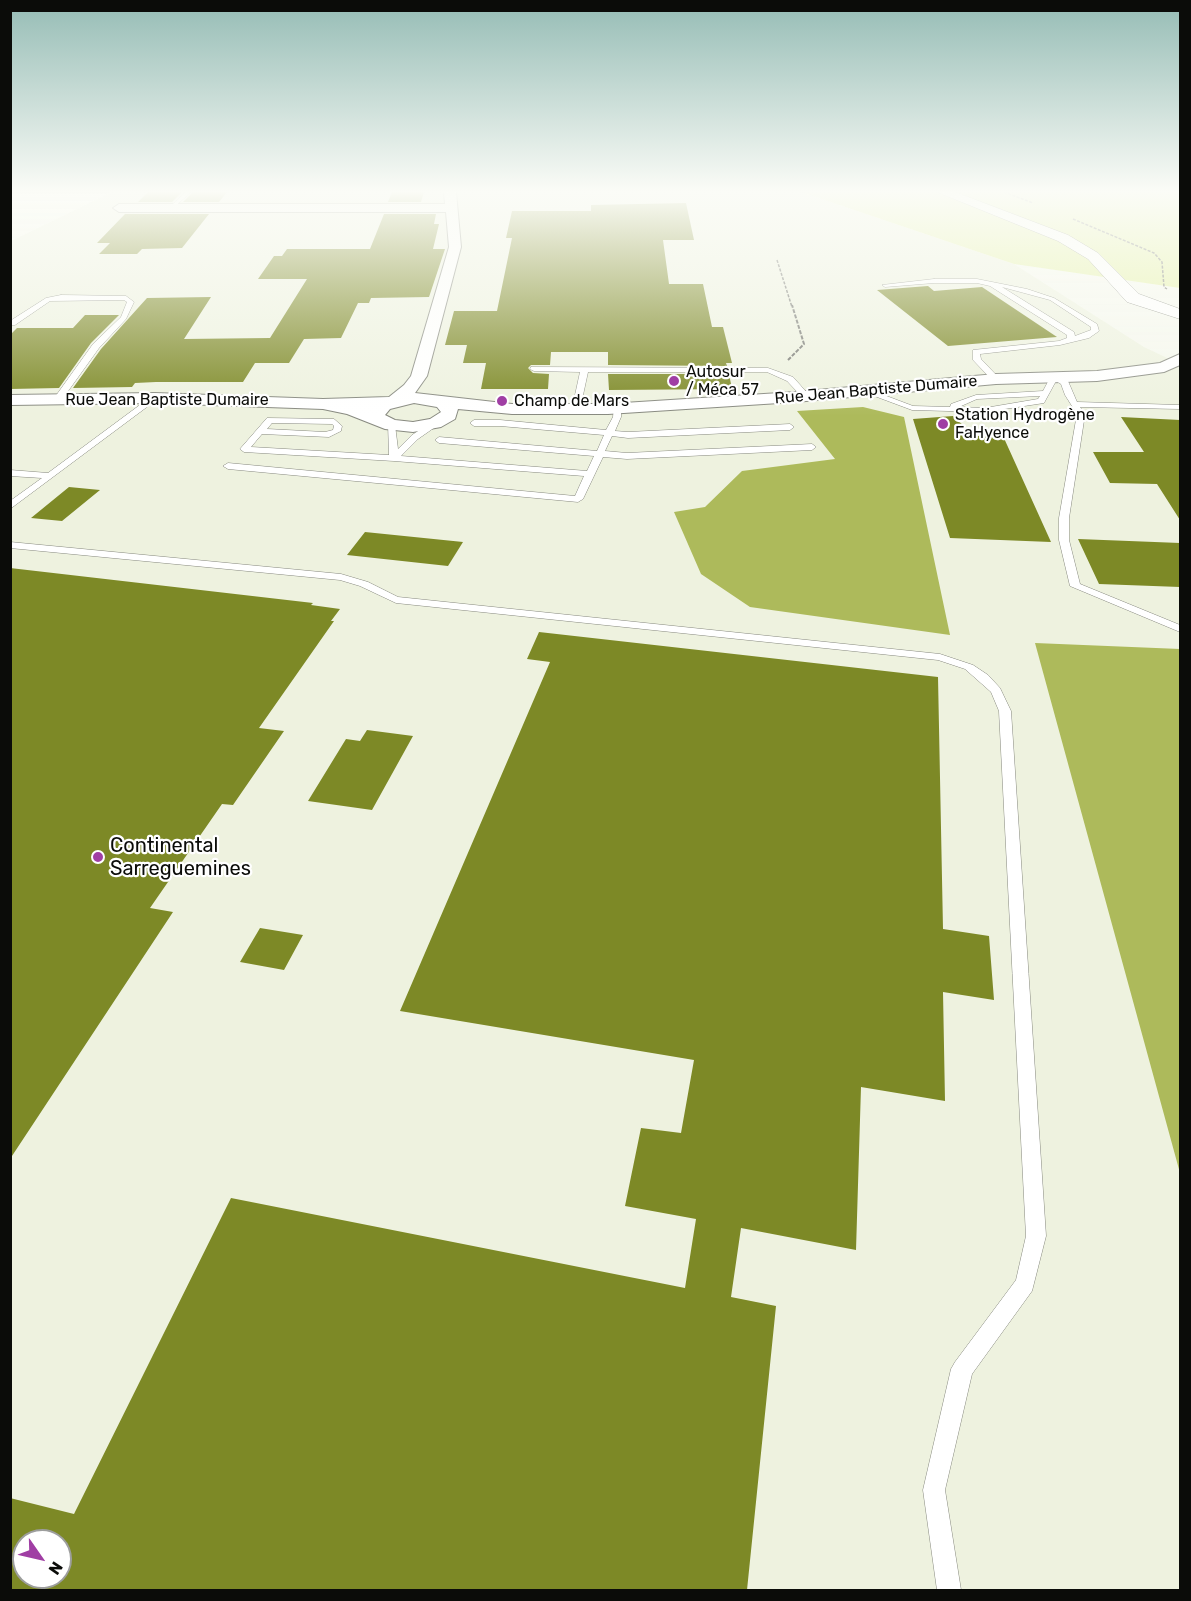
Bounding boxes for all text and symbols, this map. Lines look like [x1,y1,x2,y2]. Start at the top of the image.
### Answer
place label: Autosur / Méca 57 [686,362,759,400]
street label: Rue Jean Baptiste Dumaire [774,372,978,408]
marker: Autosur / Méca 57 [667,374,681,388]
street label: Rue Jean Baptiste Dumaire [65,390,269,410]
place label: Champ de Mars [514,391,629,411]
marker: Champ de Mars [495,394,509,408]
place label: Station Hydrogène FaHyence [955,405,1095,443]
marker: Station Hydrogène FaHyence [936,417,950,431]
place label: Continental Sarreguemines [110,834,251,881]
marker: Continental Sarreguemines [91,850,105,864]
north arrow [12,1529,72,1589]
text: N [45,1558,67,1578]

